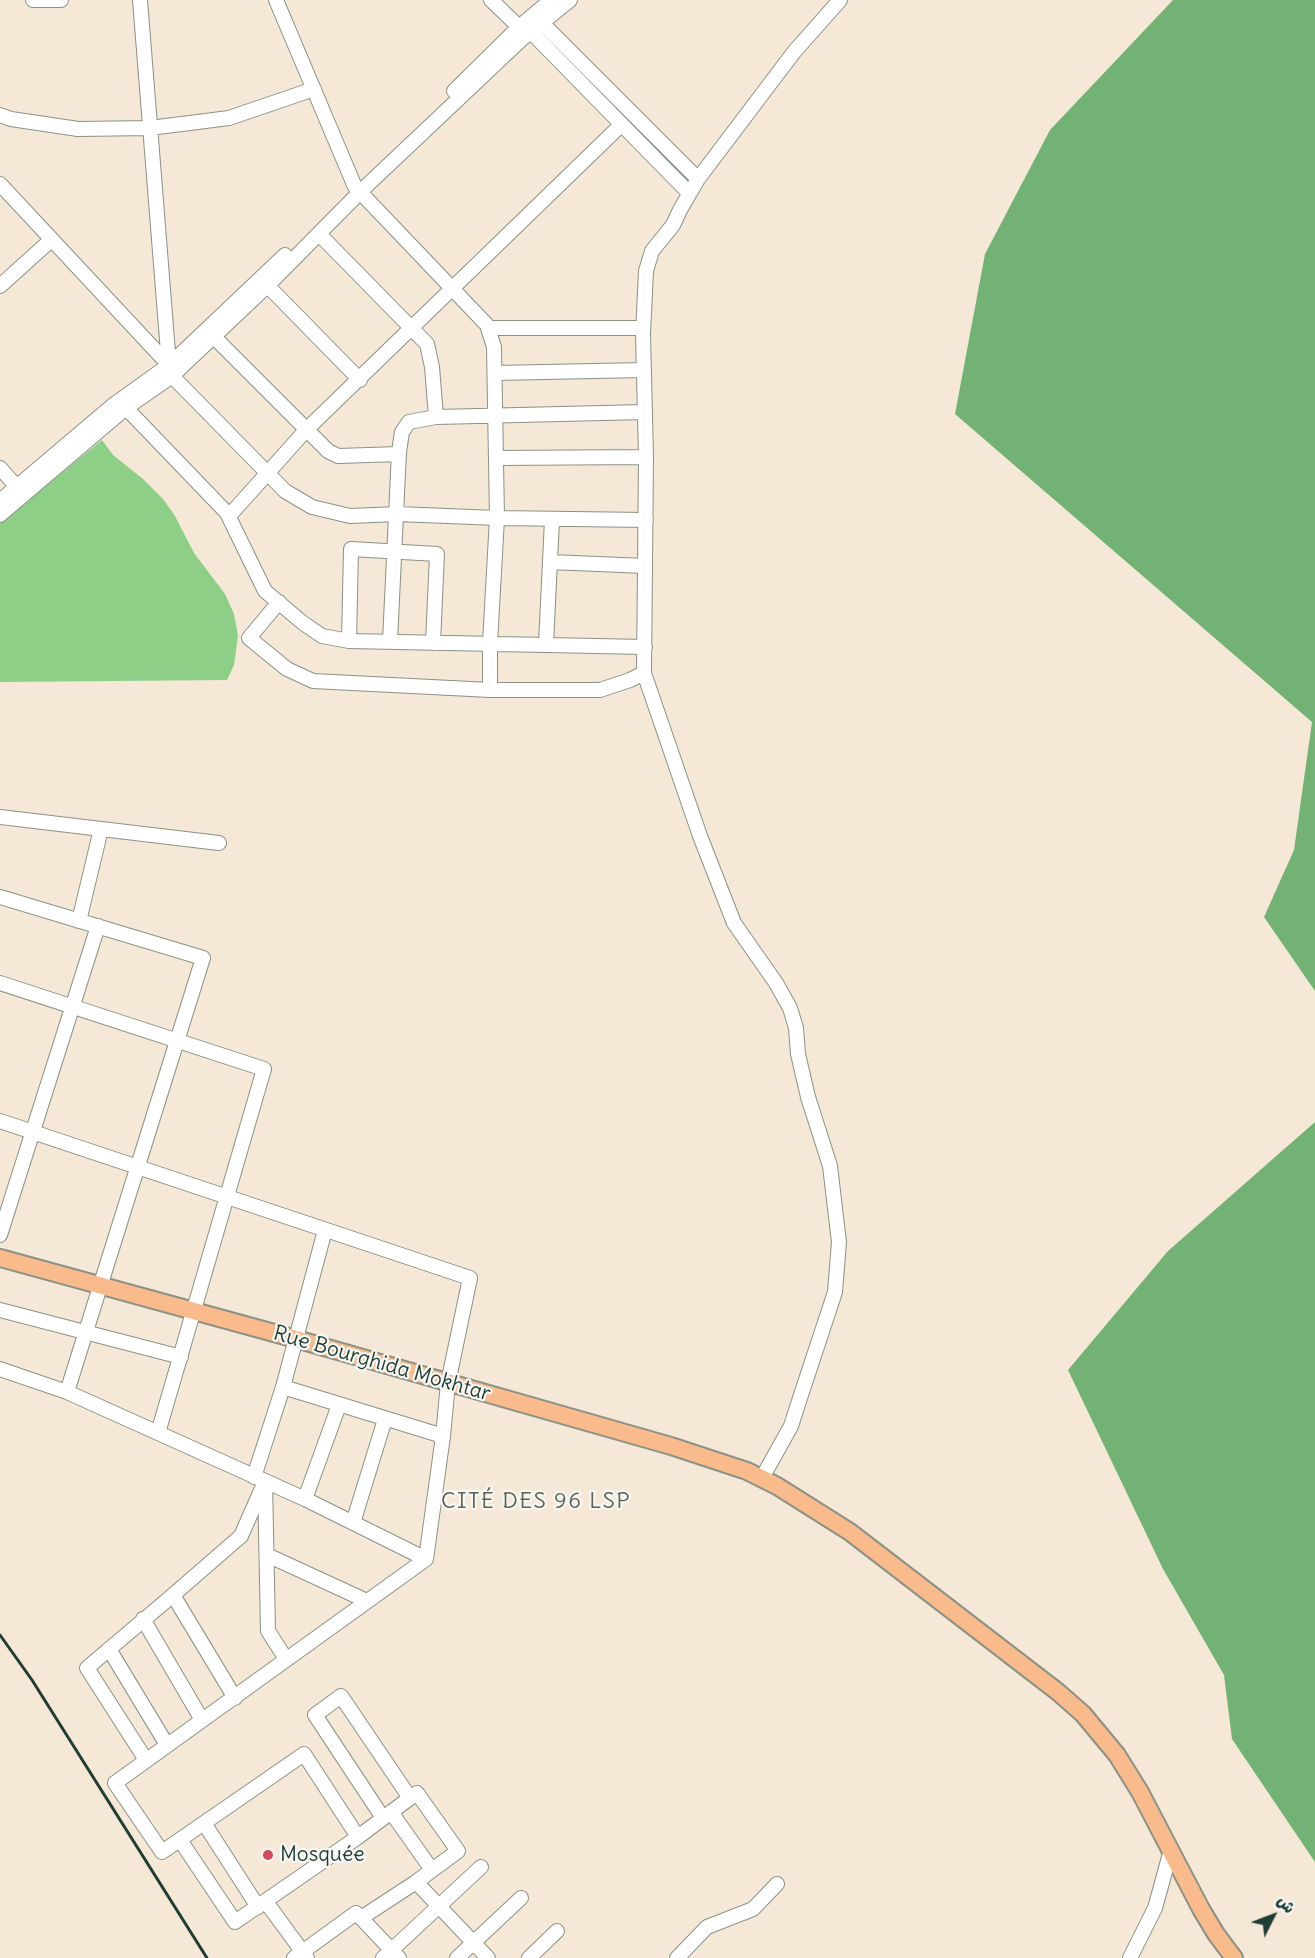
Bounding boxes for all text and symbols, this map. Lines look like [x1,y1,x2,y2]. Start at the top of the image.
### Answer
street label: Rue Bourghida Mokhtar [271,1321,493,1407]
district label: CITÉ DES 96 LSP [441,1489,631,1515]
place label: Mosquée [280,1842,365,1868]
marker: Mosquée [261,1848,275,1862]
north arrow [1243,1886,1303,1946]
text: ش [1273,1891,1300,1917]

